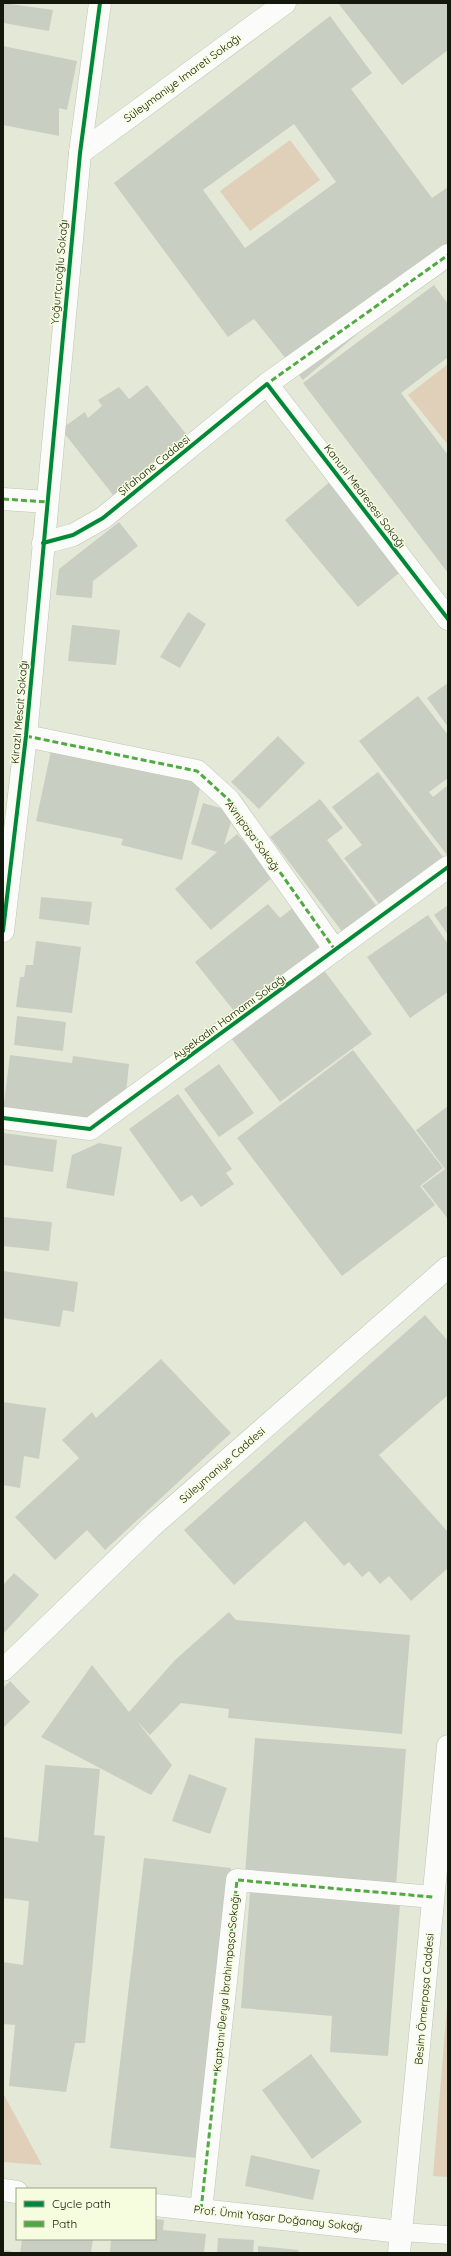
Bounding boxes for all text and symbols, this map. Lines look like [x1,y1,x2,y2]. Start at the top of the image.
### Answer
street label: Süleymaniye Imareti Sokağı [121,31,243,125]
street label: Yoğurtçuoğlu Sokağı [47,219,71,325]
street label: Şifahane Caddesi [115,432,193,498]
street label: Kanuni Medresesi Sokağı [321,441,409,551]
street label: Kirazlı Mescit Sokağı [8,660,30,764]
street label: Avnipaşa Sokağı [223,798,283,874]
street label: Ayşekadın Hamamı Sokağı [170,971,288,1063]
street label: Süleymaniye Caddesi [176,1424,268,1506]
street label: Kaptanı Derya İbrahimpaşa Sokağı [210,1893,242,2073]
street label: Besim Ömerpaşa Caddesi [411,1933,437,2065]
legend [16,2188,156,2240]
text: Cycle path [52,2196,111,2211]
street label: Prof. Ümit Yaşar Doğanay Sokağı [193,2202,363,2234]
text: Path [52,2216,77,2231]

